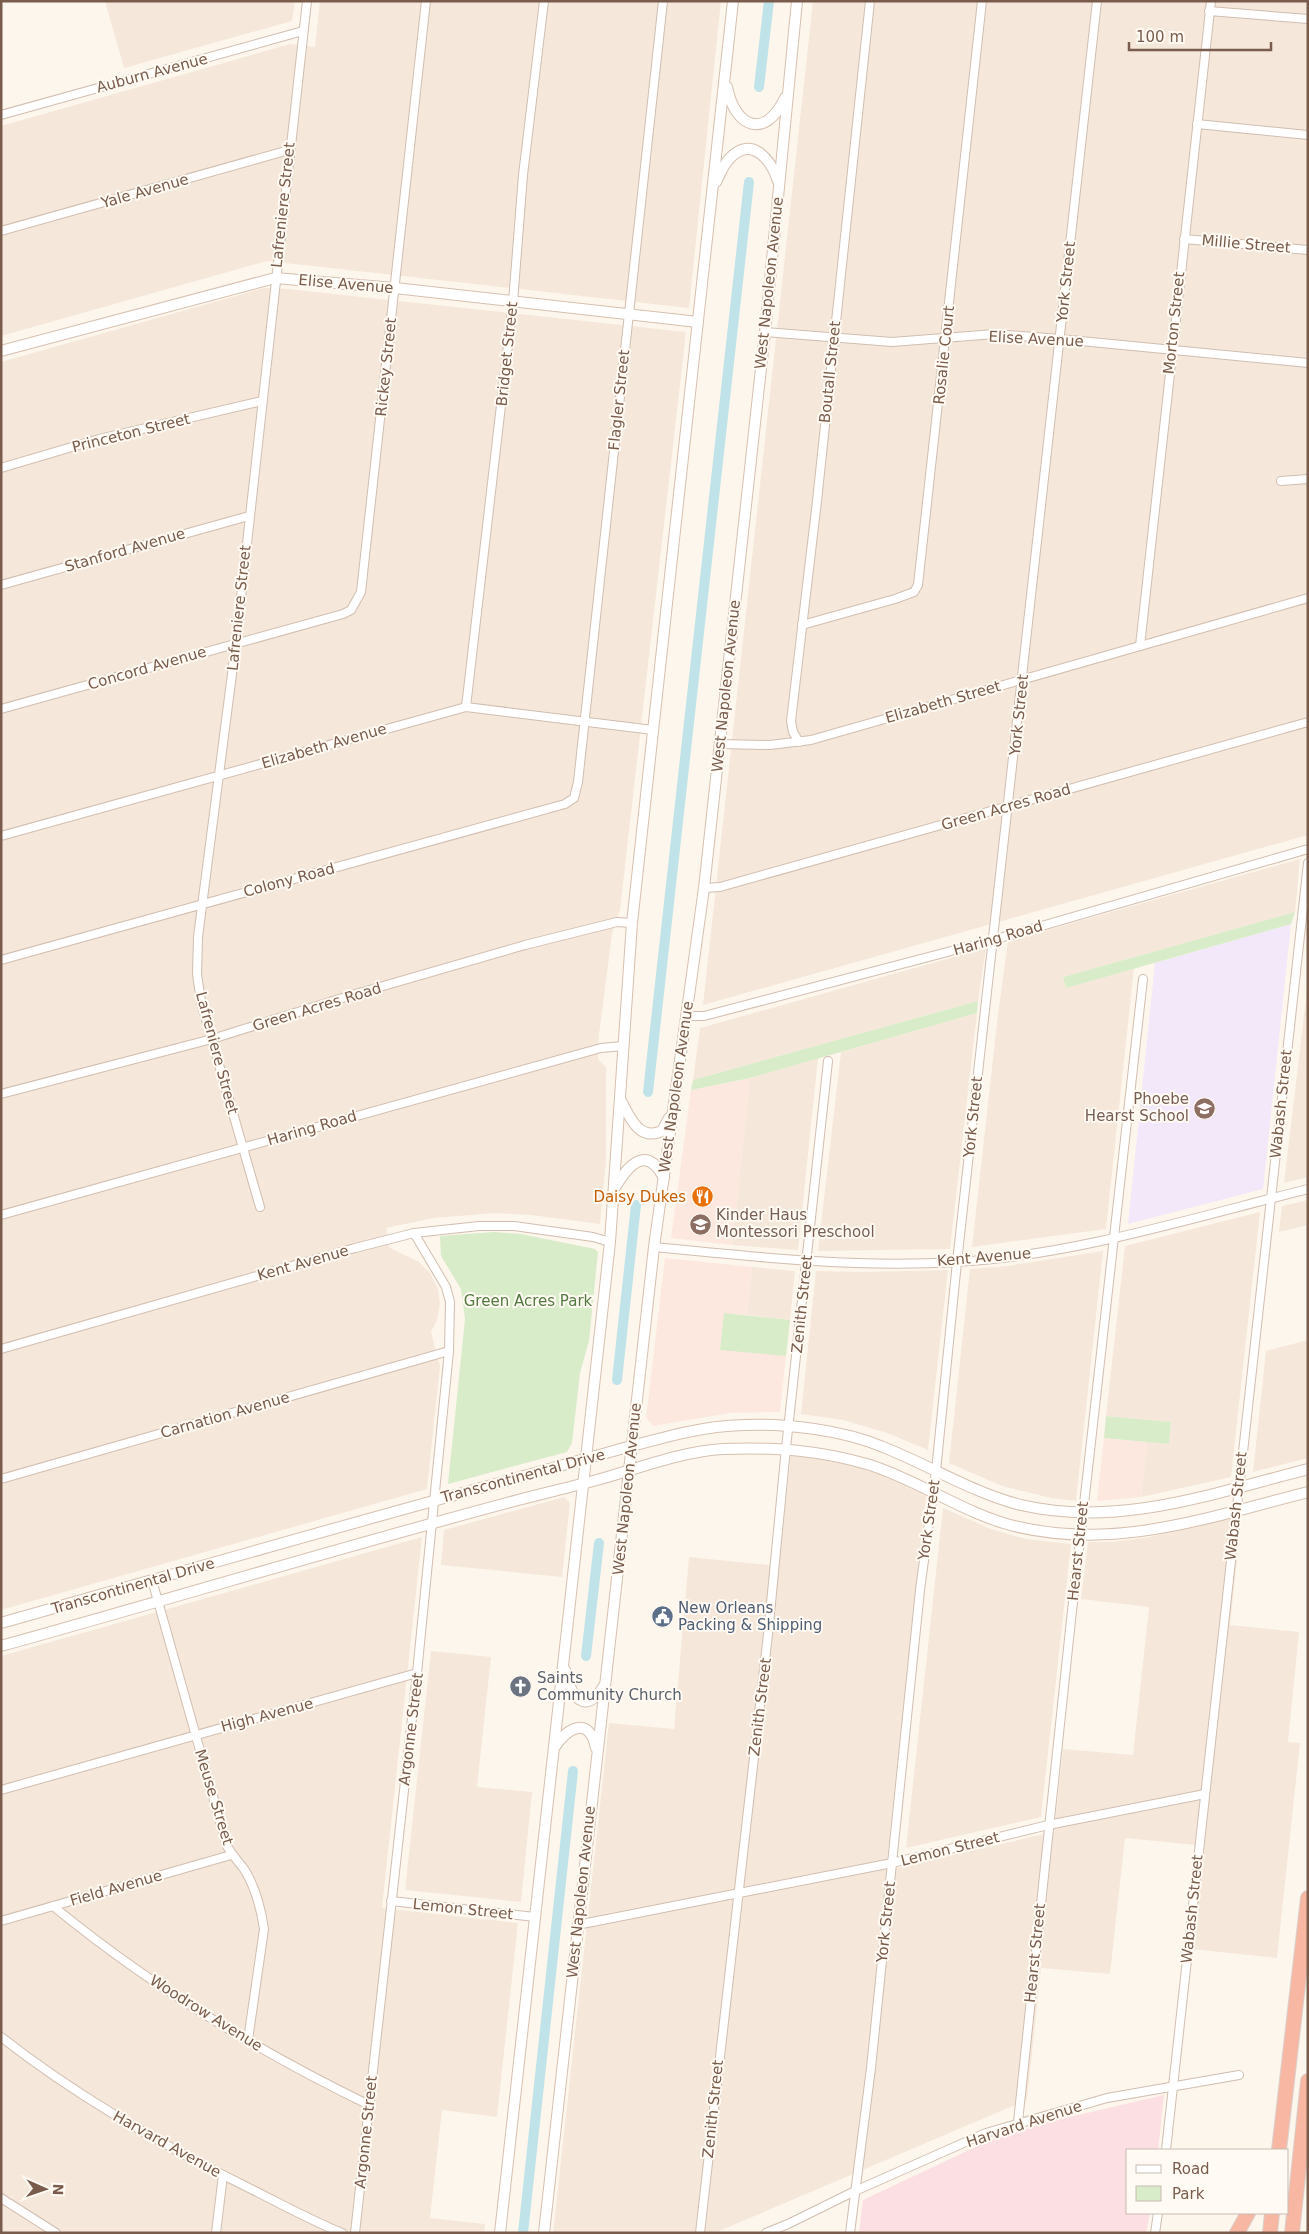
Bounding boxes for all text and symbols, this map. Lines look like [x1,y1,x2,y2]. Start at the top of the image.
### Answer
scale bar [1129,20,1272,52]
text: 100 m [1136,28,1184,46]
street label: Auburn Avenue [94,49,210,97]
street label: Lafreniere Street [267,141,299,269]
street label: Yale Avenue [98,170,191,212]
street label: West Napoleon Avenue [751,196,787,370]
street label: Millie Street [1201,231,1291,257]
street label: York Street [1053,240,1079,324]
street label: Elise Avenue [298,271,394,297]
street label: Morton Street [1160,271,1188,375]
street label: Bridget Street [493,301,521,407]
street label: Rosalie Court [930,304,958,405]
street label: Rickey Street [372,316,400,417]
street label: Boutall Street [816,320,844,424]
street label: Elise Avenue [988,328,1084,350]
street label: Flagler Street [605,349,633,451]
street label: Princeton Street [70,410,192,456]
street label: Stanford Avenue [63,524,187,576]
street label: Lafreniere Street [223,544,255,672]
street label: West Napoleon Avenue [708,599,744,773]
street label: Concord Avenue [86,642,208,694]
street label: York Street [1006,673,1032,757]
street label: Elizabeth Street [883,677,1003,727]
street label: Elizabeth Avenue [259,719,389,773]
street label: Green Acres Road [939,780,1073,834]
street label: Colony Road [241,859,337,901]
street label: Haring Road [951,917,1045,959]
street label: Green Acres Road [250,979,384,1035]
street label: Lafreniere Street [192,990,242,1116]
street label: West Napoleon Avenue [655,1000,697,1174]
street label: Wabash Street [1266,1049,1296,1159]
street label: York Street [960,1075,986,1159]
place label: Phoebe Hearst School [1085,1090,1189,1125]
school or university icon: Phoebe Hearst School [1193,1096,1217,1120]
street label: Haring Road [265,1107,359,1149]
restaurant icon: Daisy Dukes [690,1185,714,1209]
place label: Daisy Dukes [593,1188,686,1206]
place label: Kinder Haus Montessori Preschool [716,1206,875,1241]
school or university icon: Kinder Haus Montessori Preschool [688,1212,712,1236]
street label: Kent Avenue [255,1241,351,1285]
street label: Kent Avenue [936,1244,1032,1270]
street label: Zenith Street [788,1254,816,1354]
park label: Green Acres Park [464,1292,593,1310]
street label: Carnation Avenue [158,1388,292,1442]
street label: West Napoleon Avenue [609,1402,645,1576]
street label: Transcontinental Drive [438,1445,607,1507]
street label: Wabash Street [1221,1451,1251,1561]
street label: York Street [914,1478,944,1563]
street label: Hearst Street [1064,1500,1092,1602]
street label: Transcontinental Drive [48,1554,217,1618]
place label: New Orleans Packing & Shipping [678,1599,822,1634]
public building icon: New Orleans Packing & Shipping [650,1605,674,1629]
street label: Zenith Street [745,1657,775,1757]
place label: Saints Community Church [537,1669,682,1704]
street label: Argonne Street [395,1671,427,1786]
church icon: Saints Community Church [509,1675,533,1699]
street label: High Avenue [219,1694,315,1736]
street label: Meuse Street [191,1747,237,1847]
street label: West Napoleon Avenue [563,1805,599,1979]
street label: Lemon Street [899,1828,1001,1870]
street label: Wabash Street [1177,1854,1207,1964]
street label: Field Avenue [68,1866,164,1910]
street label: York Street [873,1880,899,1964]
street label: Lemon Street [412,1895,514,1923]
street label: Hearst Street [1021,1902,1049,2004]
street label: Woodrow Avenue [146,1971,266,2055]
street label: Zenith Street [699,2059,727,2159]
street label: Argonne Street [351,2075,381,2189]
street label: Harvard Avenue [964,2097,1084,2151]
street label: Harvard Avenue [110,2107,224,2181]
legend [1126,2149,1289,2214]
text: Road [1172,2160,1210,2178]
north arrow [20,2164,70,2214]
text: N [50,2183,66,2196]
text: Park [1172,2185,1205,2203]

